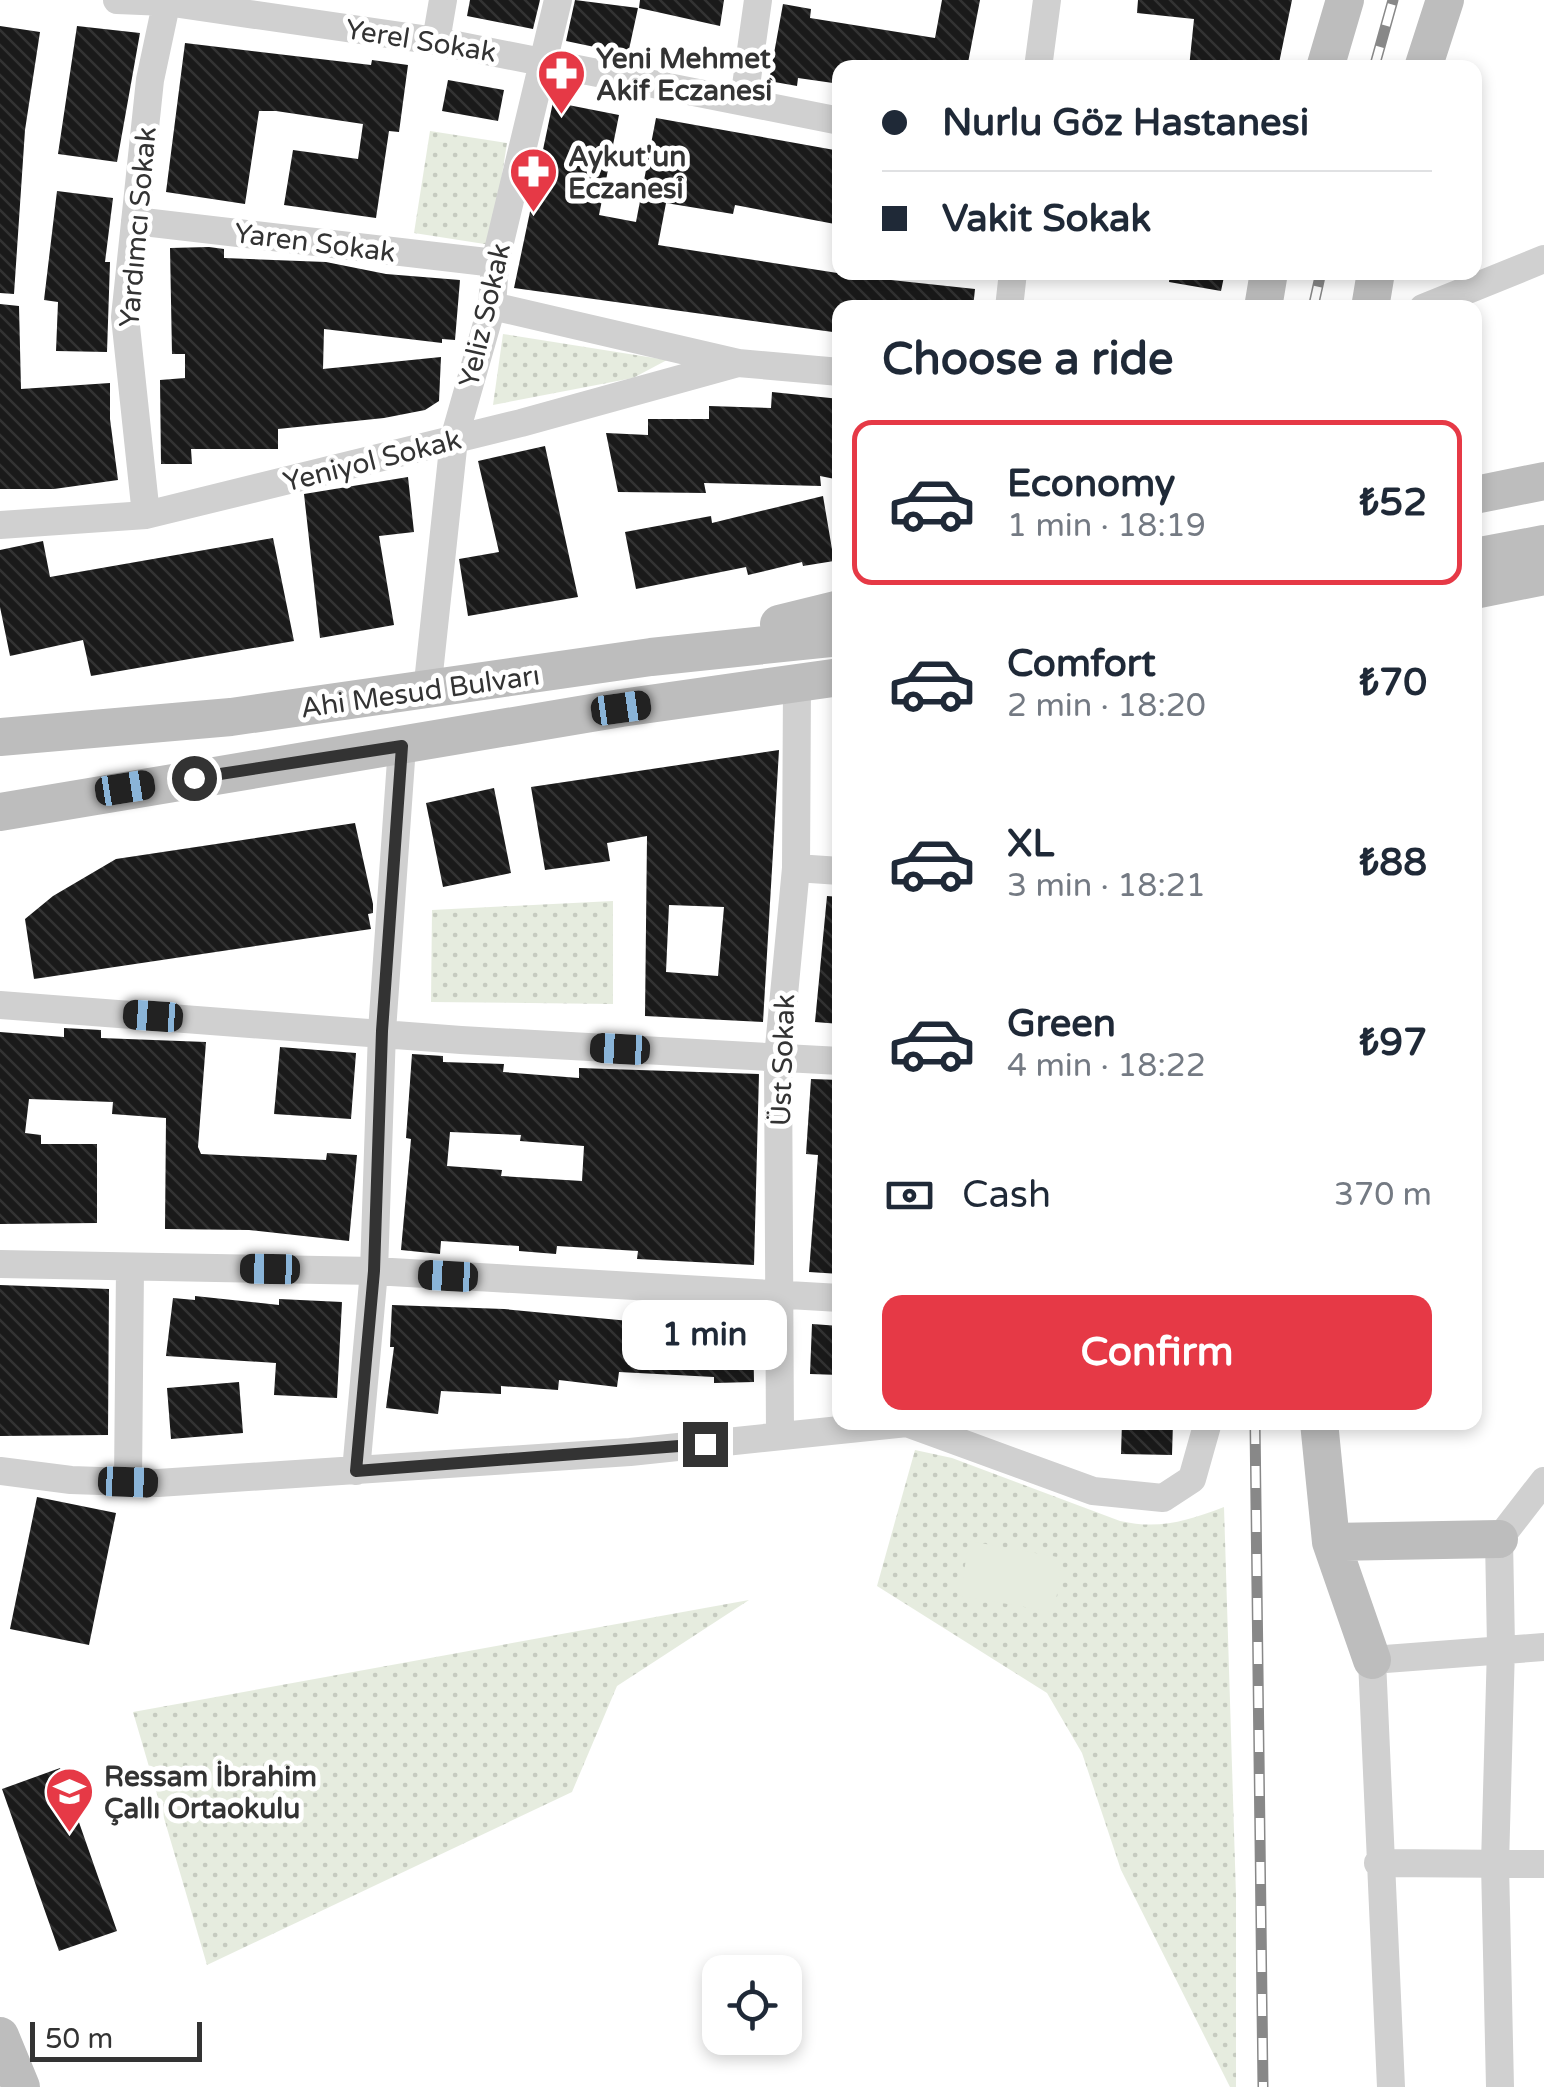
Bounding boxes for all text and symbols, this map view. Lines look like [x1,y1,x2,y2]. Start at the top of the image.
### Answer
street label: Yerel Sokak [343,12,499,70]
place label: Yeni Mehmet Akif Eczanesi [596,42,772,108]
pharmacy icon: Yeni Mehmet Akif Eczanesi [535,48,587,116]
text: Nurlu Göz Hastanesi [942,100,1309,146]
street label: Yardımcı Sokak [112,125,164,329]
place label: Aykut'un Eczanesi [568,140,686,206]
pharmacy icon: Aykut'un Eczanesi [507,146,559,214]
text: Vakit Sokak [942,196,1151,242]
street label: Yaren Sokak [232,216,397,270]
street label: Yeliz Sokak [452,240,518,391]
text: Choose a ride [882,333,1173,387]
street label: Yeniyol Sokak [280,422,465,499]
icon: car [887,458,977,548]
text: Economy [1007,461,1175,507]
text: ₺52 [1359,480,1427,526]
text: 1 min · 18:19 [1007,507,1206,545]
icon: car [887,638,977,728]
text: Comfort [1007,641,1156,687]
street label: Ahi Mesud Bulvarı [298,658,542,726]
text: ₺70 [1359,660,1427,706]
text: 2 min · 18:20 [1007,687,1206,725]
car [589,689,653,727]
route start [172,756,217,801]
car [93,768,157,808]
icon: car [887,818,977,908]
text: XL [1007,821,1054,867]
text: ₺88 [1359,840,1427,886]
text: 3 min · 18:21 [1007,867,1206,905]
street label: Üst Sokak [764,993,802,1127]
icon: car [887,998,977,1088]
car [122,999,184,1033]
text: Green [1007,1001,1116,1047]
text: ₺97 [1359,1020,1427,1066]
car [589,1032,651,1066]
text: 4 min · 18:22 [1007,1047,1206,1085]
icon: cash [882,1168,937,1223]
text: Cash [962,1172,1051,1218]
text: 370 m [1334,1176,1432,1214]
car [240,1253,300,1285]
car [417,1259,479,1293]
button: Confirm [882,1295,1432,1410]
callout: 1 min [622,1299,788,1369]
text: 1 min [662,1316,747,1354]
route end [683,1422,728,1467]
car [97,1466,159,1498]
place label: Ressam İbrahim Çallı Ortaokulu [104,1760,317,1826]
school or university icon: Ressam İbrahim Çallı Ortaokulu [43,1766,95,1834]
map controls [702,1955,802,2055]
button: locate [702,1955,802,2055]
scale bar [30,2017,202,2062]
text: 50 m [45,2022,113,2056]

